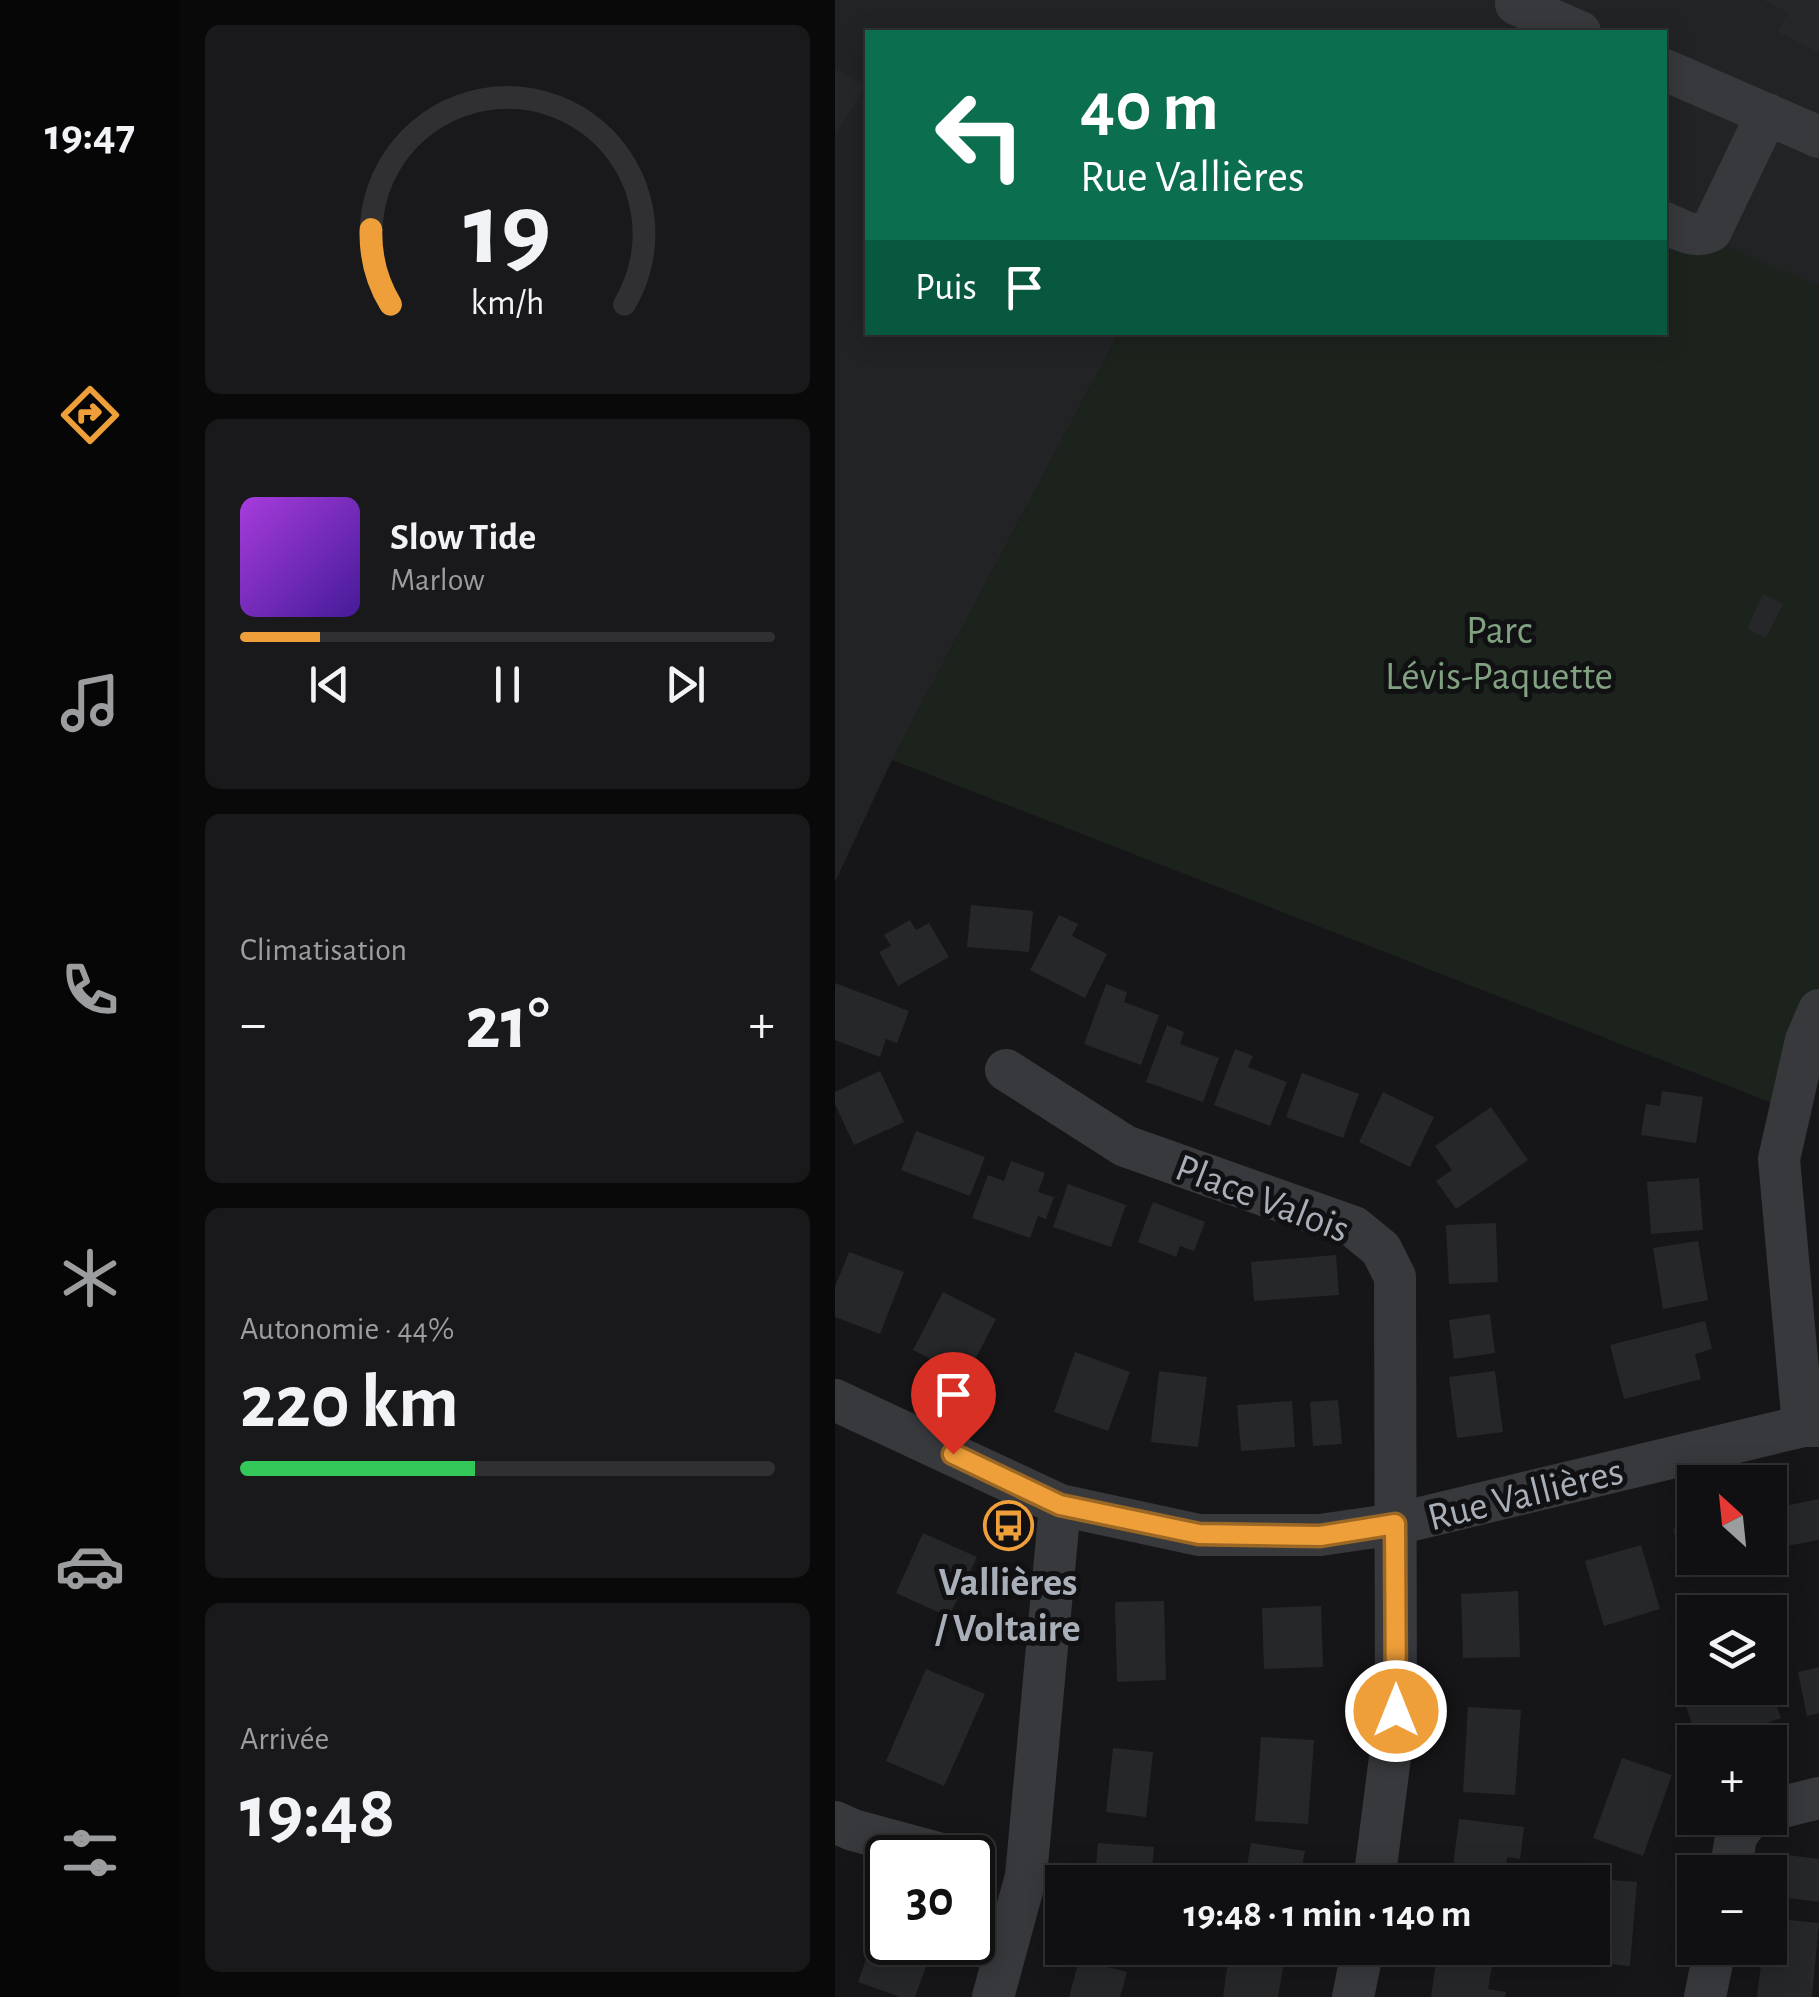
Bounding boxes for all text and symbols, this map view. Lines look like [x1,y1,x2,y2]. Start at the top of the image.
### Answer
icon: left [915,70,1045,200]
text: 40 m [1080,73,1219,143]
text: 19:47 [45,113,135,158]
text: Rue Vallières [1080,155,1305,200]
text: 19 [464,179,551,283]
icon: arrive [997,260,1052,315]
text: Puis [915,269,977,307]
text: km/h [471,285,544,321]
icon: directions [55,380,125,450]
text: Slow Tide [390,519,536,557]
text: Marlow [390,564,485,596]
park label: Parc Lévis-Paquette [1385,611,1613,697]
icon: previous [302,657,357,712]
icon: pause [480,657,535,712]
icon: next [658,657,713,712]
icon: music [55,668,125,738]
text: Climatisation [240,934,407,966]
icon: phone [55,955,125,1025]
text: 21° [465,987,550,1062]
text: − [240,997,266,1052]
text: + [749,997,775,1052]
street label: Place Valois [1170,1148,1355,1250]
icon: climate [55,1243,125,1313]
text: Autonomie · 44% [240,1313,454,1345]
pin [911,1352,996,1455]
text: 220 km [240,1366,459,1441]
icon: arrive [926,1367,981,1422]
street label: Rue Vallières [1424,1451,1627,1539]
north arrow [1677,1465,1787,1575]
map controls [1677,1465,1787,1965]
bus stop icon: Vallières / Voltaire [982,1500,1034,1552]
icon: car [55,1531,125,1601]
place label: Vallières / Voltaire [934,1563,1081,1649]
button: layers [1677,1595,1787,1705]
position arrow [1344,1659,1448,1763]
text: Arrivée [240,1723,329,1755]
button: + [1677,1725,1787,1835]
text: 19:48 [240,1776,395,1851]
icon: filters [55,1818,125,1888]
speed limit sign: 30 [865,1835,995,1965]
button: − [1677,1855,1787,1965]
text: 19:48 · 1 min · 140 m [1183,1896,1472,1934]

